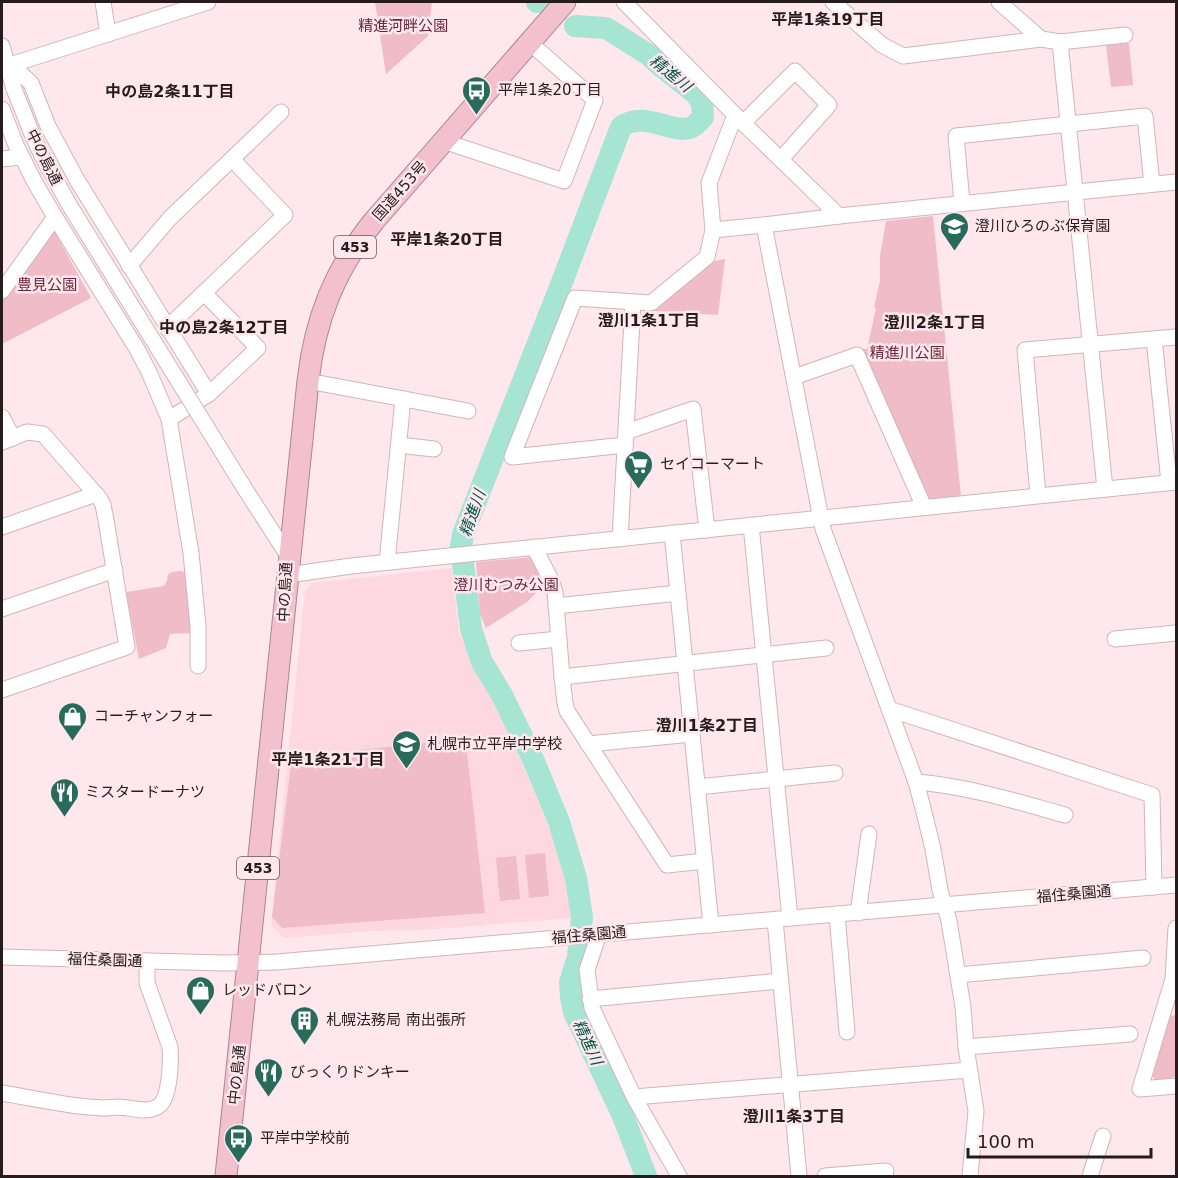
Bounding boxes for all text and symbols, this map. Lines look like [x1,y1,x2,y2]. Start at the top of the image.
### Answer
district label: 平岸1条19丁目 [771,10,885,29]
park label: 精進河畔公園 [358,17,448,35]
water label: 精進川 [646,51,697,97]
bus stop icon: 平岸1条20丁目 [461,74,493,116]
place label: 平岸1条20丁目 [498,81,602,99]
district label: 中の島2条11丁目 [105,82,235,101]
street label: 中の島通 [22,126,66,188]
street label: 国道453号 [369,157,431,225]
school or university icon: 澄川ひろのぶ保育園 [938,210,970,252]
place label: 澄川ひろのぶ保育園 [975,217,1110,235]
district label: 平岸1条20丁目 [390,230,504,249]
road number: 453 [334,236,376,258]
park label: 豊見公園 [17,276,77,294]
district label: 澄川1条1丁目 [598,311,700,330]
district label: 澄川2条1丁目 [884,313,986,332]
district label: 中の島2条12丁目 [159,318,289,337]
park label: 精進川公園 [869,344,945,362]
supermarket icon: セイコーマート [623,448,655,490]
place label: セイコーマート [660,455,765,473]
water label: 精進川 [456,485,490,539]
street label: 中の島通 [274,562,296,622]
park label: 澄川むつみ公園 [453,576,559,594]
shop icon: コーチャンフォー [57,700,89,742]
place label: コーチャンフォー [94,707,213,725]
district label: 澄川1条2丁目 [656,716,758,735]
school or university icon: 札幌市立平岸中学校 [390,728,422,770]
place label: 札幌市立平岸中学校 [427,735,562,753]
district label: 平岸1条21丁目 [271,750,385,769]
restaurant icon: ミスタードーナツ [48,776,80,818]
place label: ミスタードーナツ [85,783,205,801]
road number: 453 [237,857,279,879]
street label: 福住桑園通 [1036,882,1112,906]
street label: 福住桑園通 [551,923,627,947]
street label: 福住桑園通 [67,950,143,970]
shop icon: レッドバロン [185,974,217,1016]
place label: レッドバロン [222,981,312,999]
building icon: 札幌法務局 南出張所 [289,1004,321,1046]
place label: 札幌法務局 南出張所 [326,1011,466,1029]
water label: 精進川 [569,1016,607,1070]
street label: 中の島通 [225,1044,249,1106]
restaurant icon: びっくりドンキー [253,1056,285,1098]
place label: びっくりドンキー [290,1063,410,1081]
district label: 澄川1条3丁目 [743,1107,845,1126]
scale bar [968,1121,1151,1159]
bus stop icon: 平岸中学校前 [223,1122,255,1164]
place label: 平岸中学校前 [260,1129,350,1147]
text: 100 m [977,1131,1035,1152]

